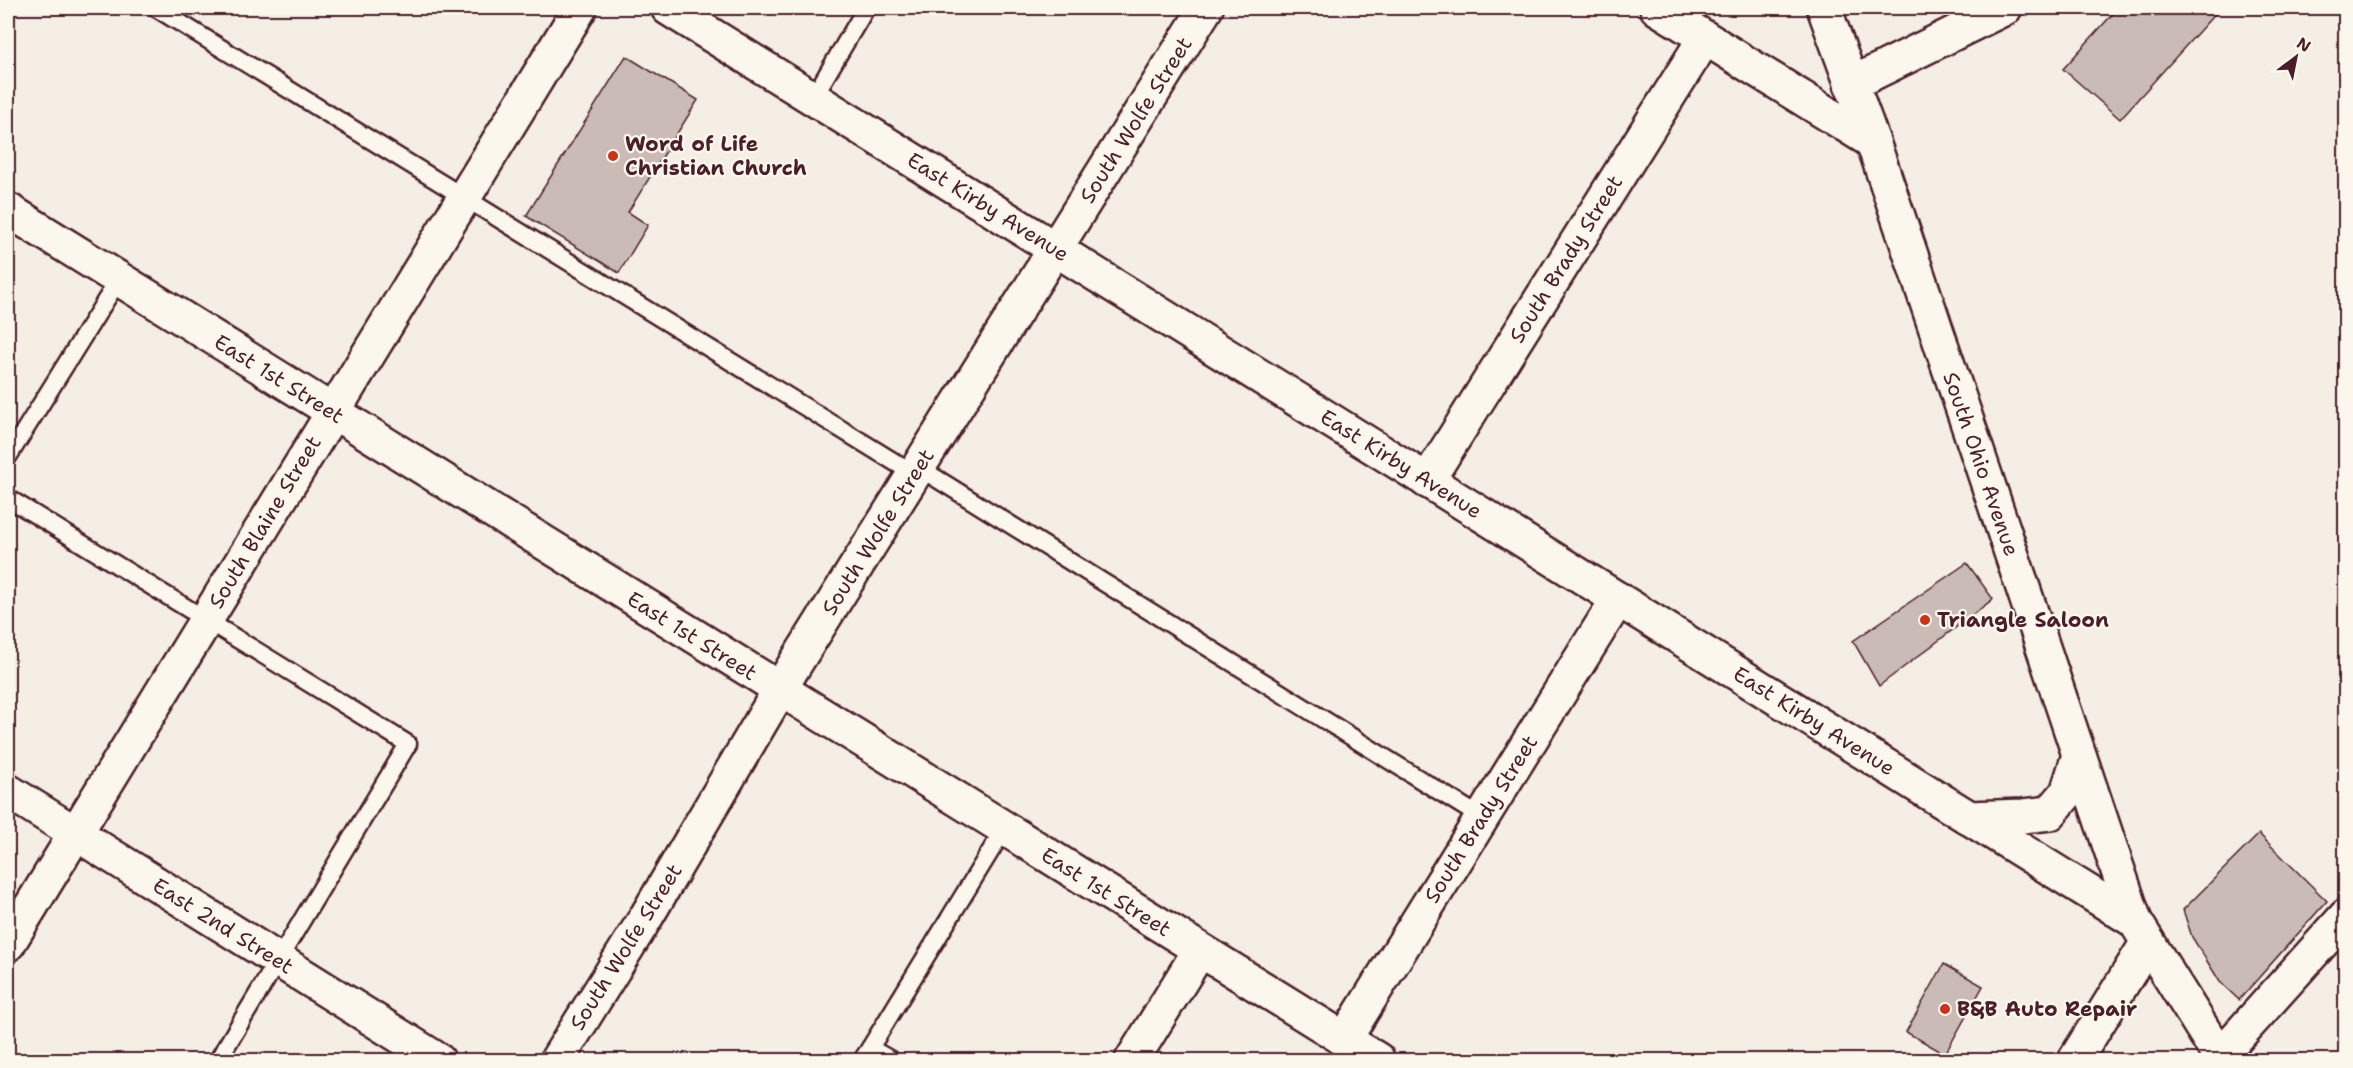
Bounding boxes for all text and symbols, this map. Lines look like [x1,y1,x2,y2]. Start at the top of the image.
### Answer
north arrow [2266,27,2326,87]
street label: South Wolfe Street [1073,32,1199,208]
text: N [2293,32,2315,57]
place label: Word of Life Christian Church [625,130,807,182]
street label: East Kirby Avenue [902,146,1074,268]
marker: Word of Life Christian Church [606,149,620,163]
street label: South Brady Street [1503,170,1629,348]
street label: East 1st Street [209,328,349,430]
street label: South Ohio Avenue [1936,368,2026,560]
street label: East Kirby Avenue [1315,403,1487,525]
street label: South Blaine Street [202,431,328,613]
street label: South Wolfe Street [815,444,941,620]
street label: East 1st Street [622,585,762,687]
place label: Triangle Saloon [1937,606,2109,634]
marker: Triangle Saloon [1918,613,1932,627]
street label: East Kirby Avenue [1728,660,1900,782]
street label: South Brady Street [1418,730,1544,908]
street label: East 1st Street [1036,841,1176,943]
street label: South Wolfe Street [563,859,689,1035]
street label: East 2nd Street [147,871,299,981]
place label: B&B Auto Repair [1957,995,2137,1023]
marker: B&B Auto Repair [1938,1002,1952,1016]

